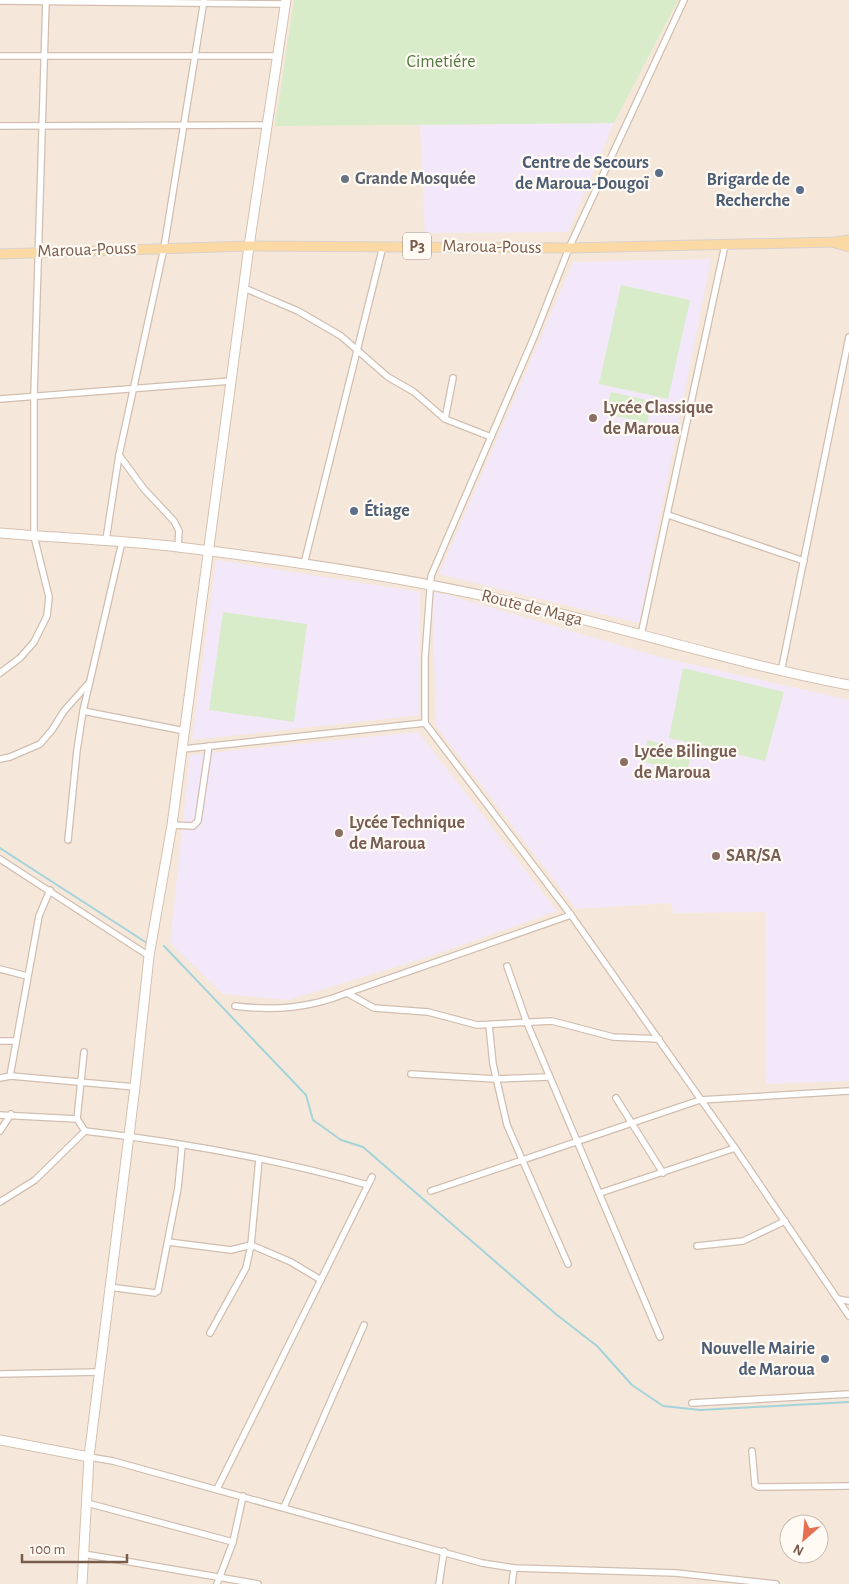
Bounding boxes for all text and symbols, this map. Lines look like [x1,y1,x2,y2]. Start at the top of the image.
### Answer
park label: Cimetiére [407,53,475,71]
place label: Centre de Secours de Maroua-Dougoï [515,154,649,193]
marker: Centre de Secours de Maroua-Dougoï [653,167,665,179]
place label: Grande Mosquée [355,170,476,188]
place label: Brigarde de Recherche [706,171,790,210]
marker: Grande Mosquée [339,173,351,185]
marker: Brigarde de Recherche [794,184,806,196]
road number: P3 [403,232,431,260]
street label: Maroua-Pouss [442,237,542,257]
street label: Maroua-Pouss [37,239,137,261]
place label: Lycée Classique de Maroua [603,399,713,438]
marker: Lycée Classique de Maroua [587,412,599,424]
place label: Étiage [364,499,410,520]
marker: Étiage [348,505,360,517]
street label: Route de Maga [479,587,585,629]
place label: Lycée Bilingue de Maroua [634,743,737,782]
marker: Lycée Bilingue de Maroua [618,756,630,768]
place label: Lycée Technique de Maroua [349,814,465,853]
marker: Lycée Technique de Maroua [333,827,345,839]
place label: SAR/SA [726,847,781,865]
marker: SAR/SA [710,850,722,862]
place label: Nouvelle Mairie de Maroua [701,1340,815,1379]
marker: Nouvelle Mairie de Maroua [819,1353,831,1365]
north arrow [779,1514,829,1564]
scale bar [22,1532,128,1564]
text: N [791,1541,806,1558]
text: 100 m [30,1542,65,1557]

